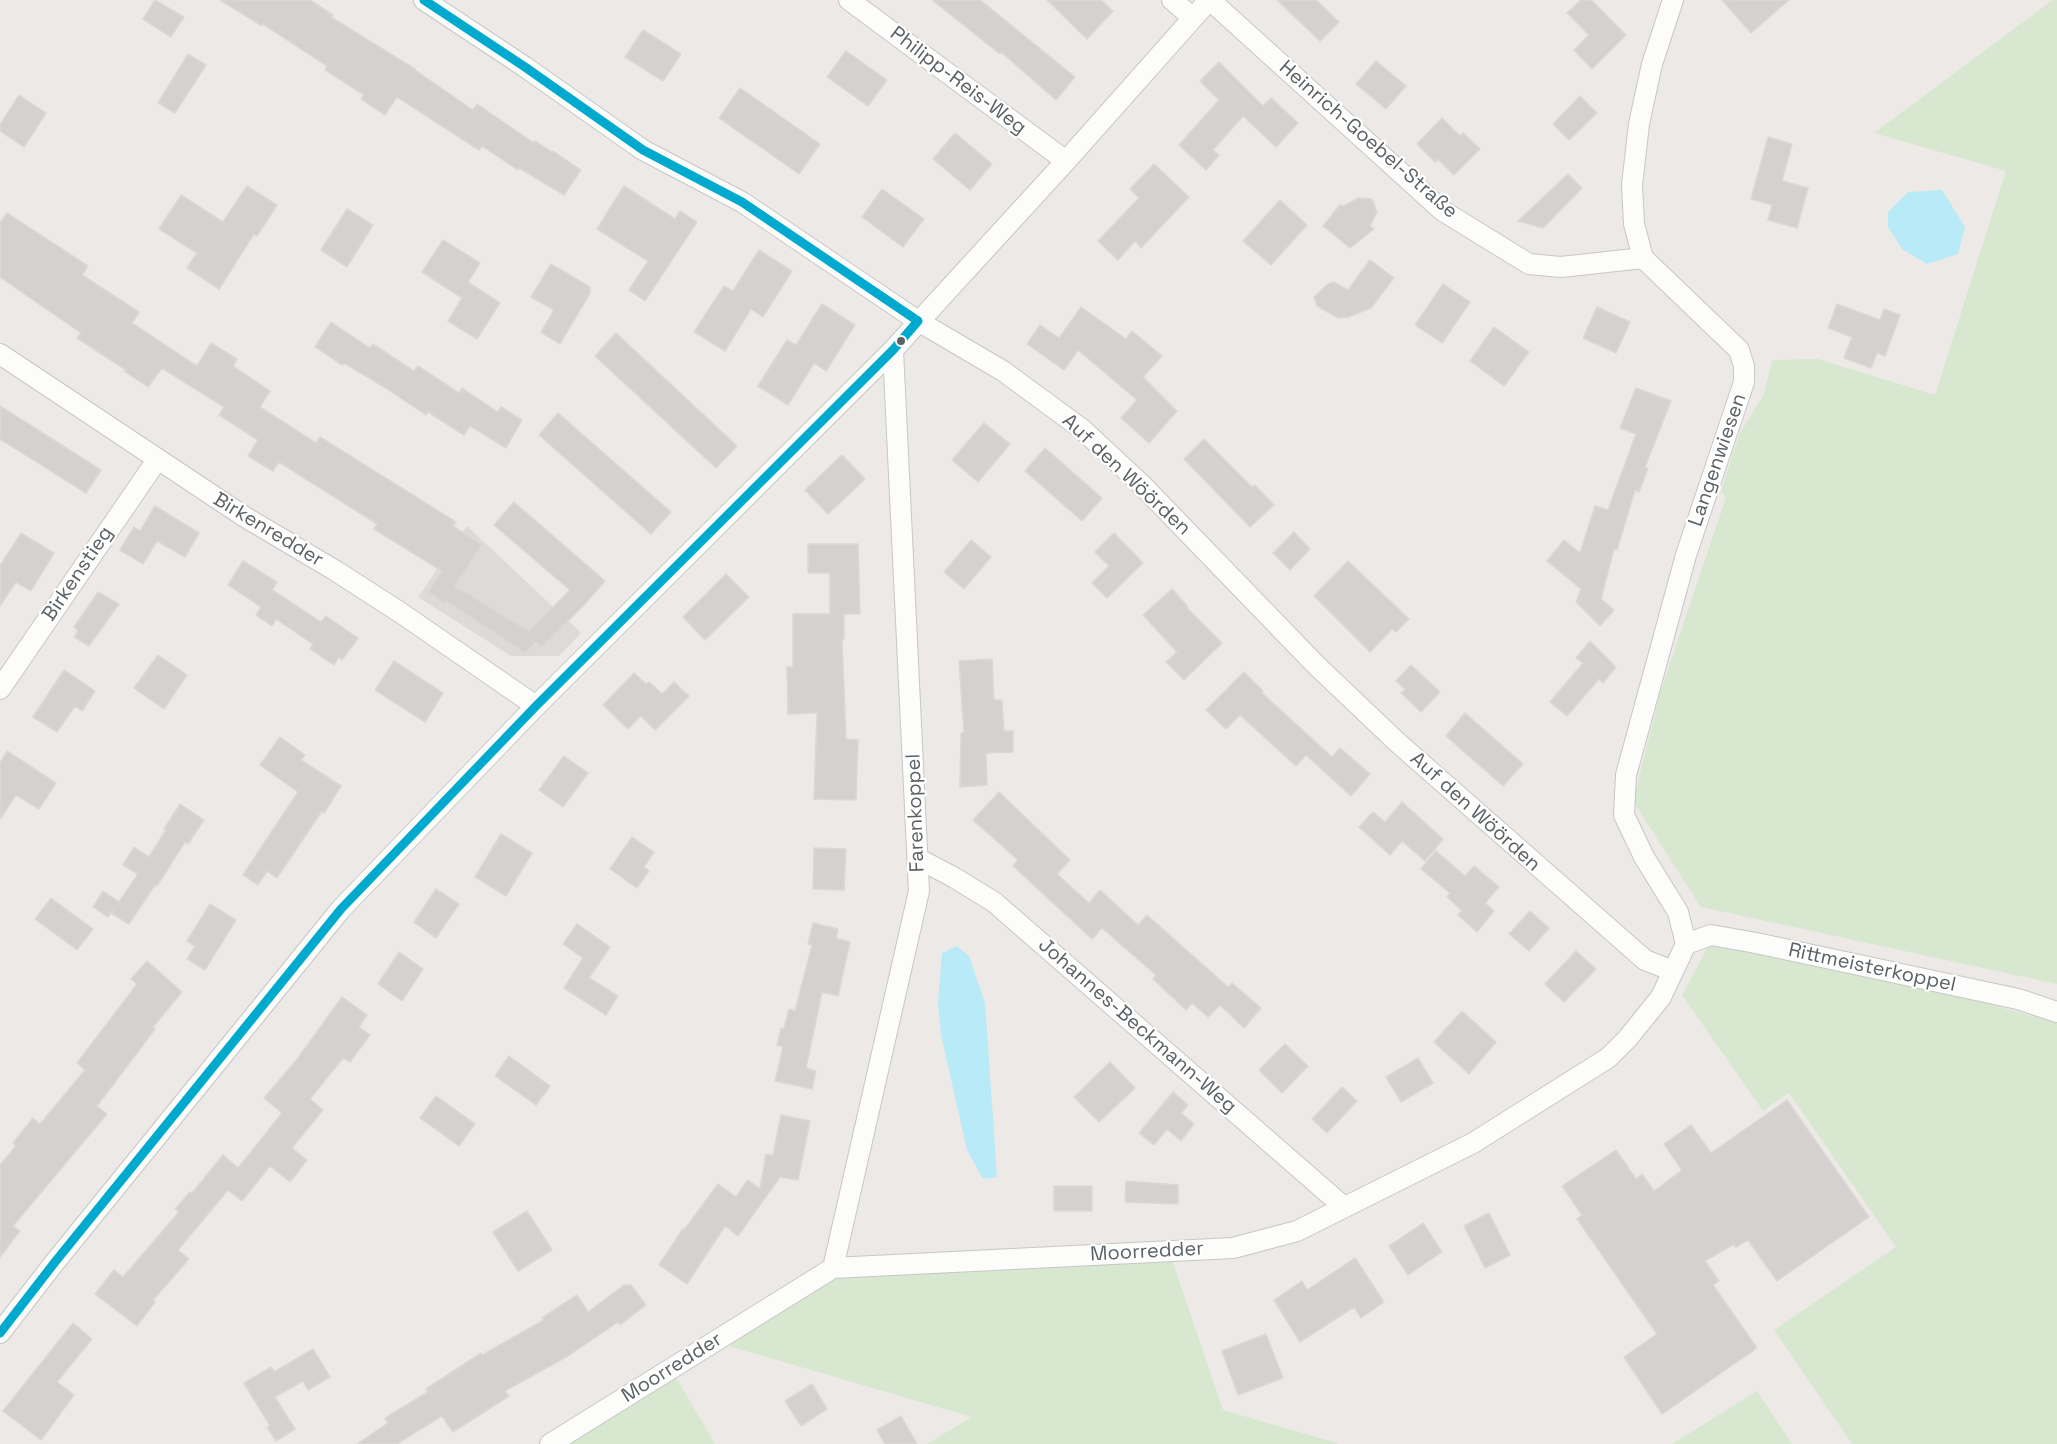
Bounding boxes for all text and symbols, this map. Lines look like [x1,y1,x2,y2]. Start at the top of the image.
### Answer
street label: Philipp-Reis-Weg [885,22,1031,140]
street label: Heinrich-Goebel-Straße [1274,56,1462,224]
unlabelled marker [895,335,907,347]
street label: Langenwiesen [1684,390,1752,530]
street label: Auf den Wöörden [1057,409,1195,541]
street label: Birkenredder [209,488,327,572]
street label: Birkenstieg [38,522,118,626]
street label: Auf den Wöörden [1405,747,1545,877]
street label: Farenkoppel [902,753,930,873]
street label: Johannes-Beckmann-Weg [1033,933,1241,1119]
street label: Rittmeisterkoppel [1786,939,1958,997]
street label: Moorredder [1090,1237,1204,1267]
street label: Moorredder [617,1328,727,1408]

